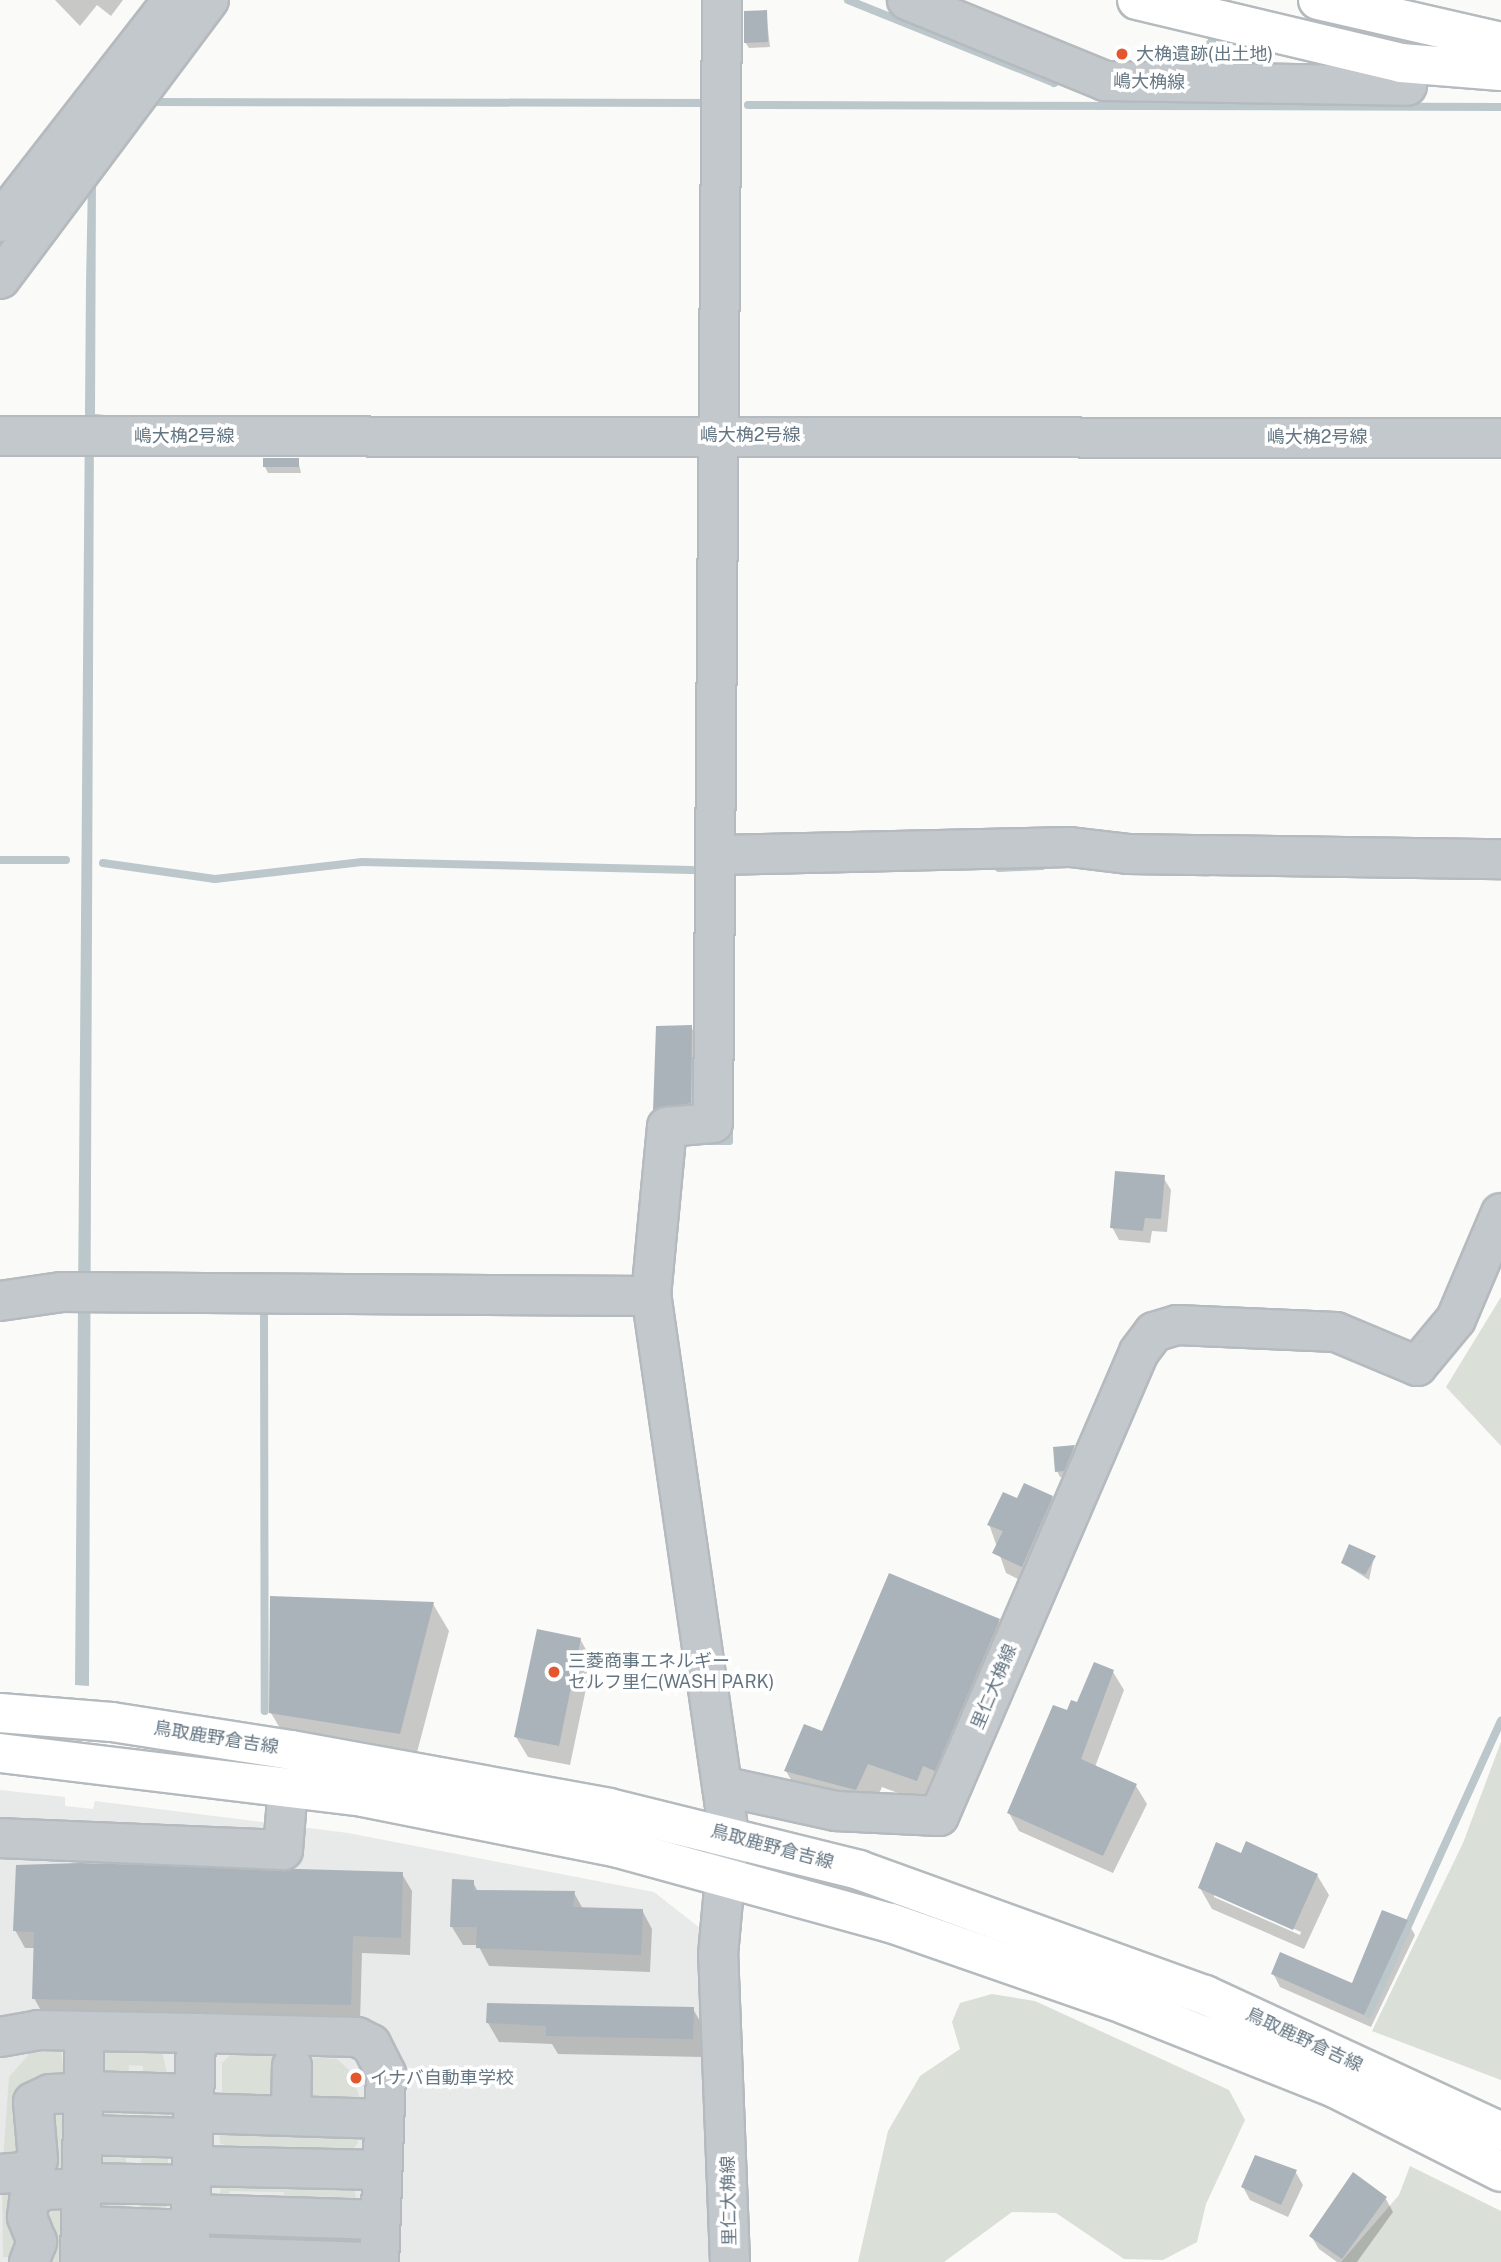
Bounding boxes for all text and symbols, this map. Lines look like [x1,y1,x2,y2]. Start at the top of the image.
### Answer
place label: 大桷遺跡(出土地) [1136,43,1273,65]
marker: 大桷遺跡(出土地) [1114,46,1130,62]
street label: 嶋大桷線 [1113,71,1185,93]
street label: 嶋大桷2号線 [700,424,800,446]
street label: 嶋大桷2号線 [134,425,234,447]
street label: 嶋大桷2号線 [1267,426,1367,448]
street label: 里仁大桷線 [966,1641,1022,1733]
place label: 三菱商事エネルギー セルフ里仁(WASH PARK) [568,1651,774,1694]
marker: 三菱商事エネルギー セルフ里仁(WASH PARK) [546,1664,562,1680]
street label: 鳥取鹿野倉吉線 [152,1717,280,1759]
street label: 鳥取鹿野倉吉線 [708,1820,836,1874]
street label: 鳥取鹿野倉吉線 [1242,2004,1366,2076]
place label: イナバ自動車学校 [370,2067,514,2089]
marker: イナバ自動車学校 [348,2070,364,2086]
street label: 里仁大桷線 [717,2156,741,2246]

